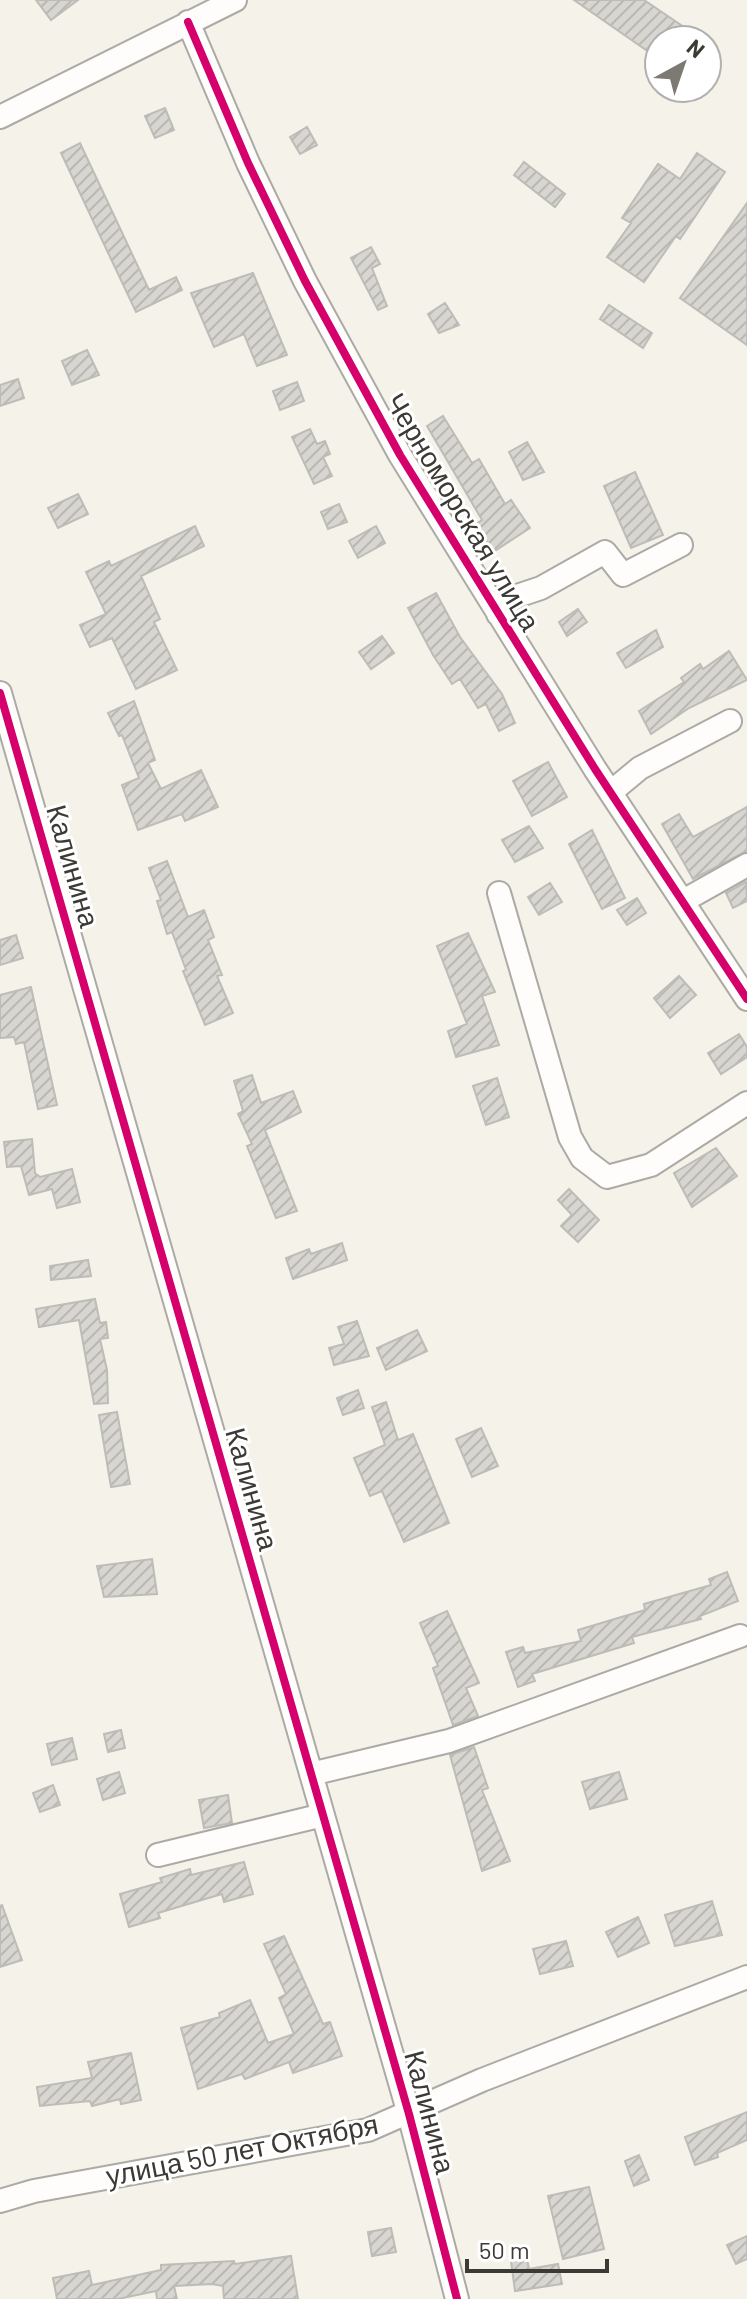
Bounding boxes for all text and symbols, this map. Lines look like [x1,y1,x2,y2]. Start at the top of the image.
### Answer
north arrow [643,24,723,104]
text: N [683,33,710,63]
street label: Черноморская улица [379,386,549,637]
street label: Калинина [40,800,108,931]
street label: Калинина [219,1423,287,1554]
street label: Калинина [398,2046,464,2177]
street label: улица 50 лет Октября [103,2106,381,2192]
scale bar [467,2223,607,2273]
text: 50 m [479,2235,530,2264]

